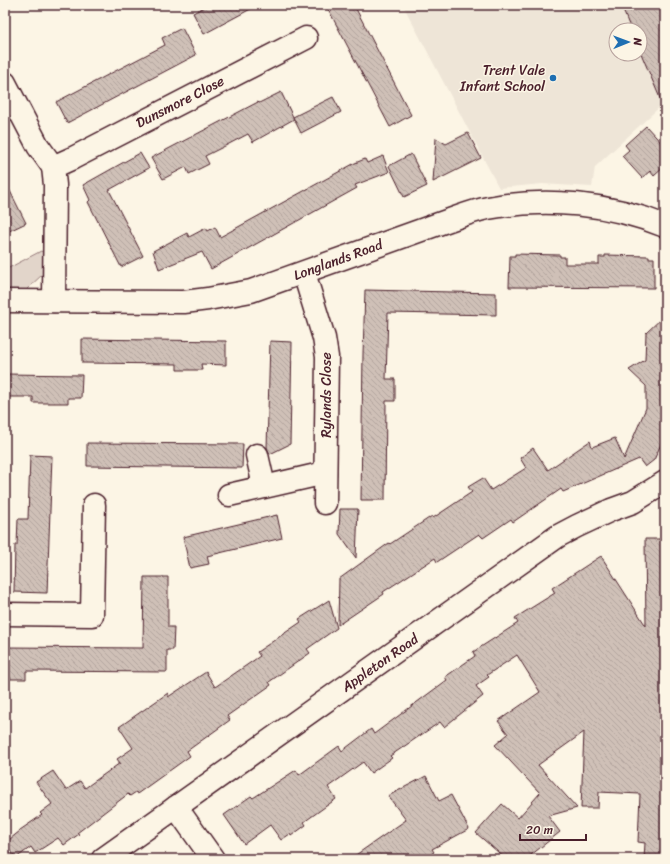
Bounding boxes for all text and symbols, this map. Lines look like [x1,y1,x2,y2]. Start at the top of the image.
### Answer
north arrow [608,22,648,62]
text: N [628,37,647,46]
place label: Trent Vale Infant School [459,58,546,99]
street label: Dunsmore Close [131,69,229,135]
marker: Trent Vale Infant School [548,73,558,83]
street label: Longlands Road [290,232,388,288]
street label: Rylands Close [314,352,339,438]
street label: Appleton Road [335,626,425,699]
scale bar [520,816,586,842]
text: 20 m [526,819,553,841]

